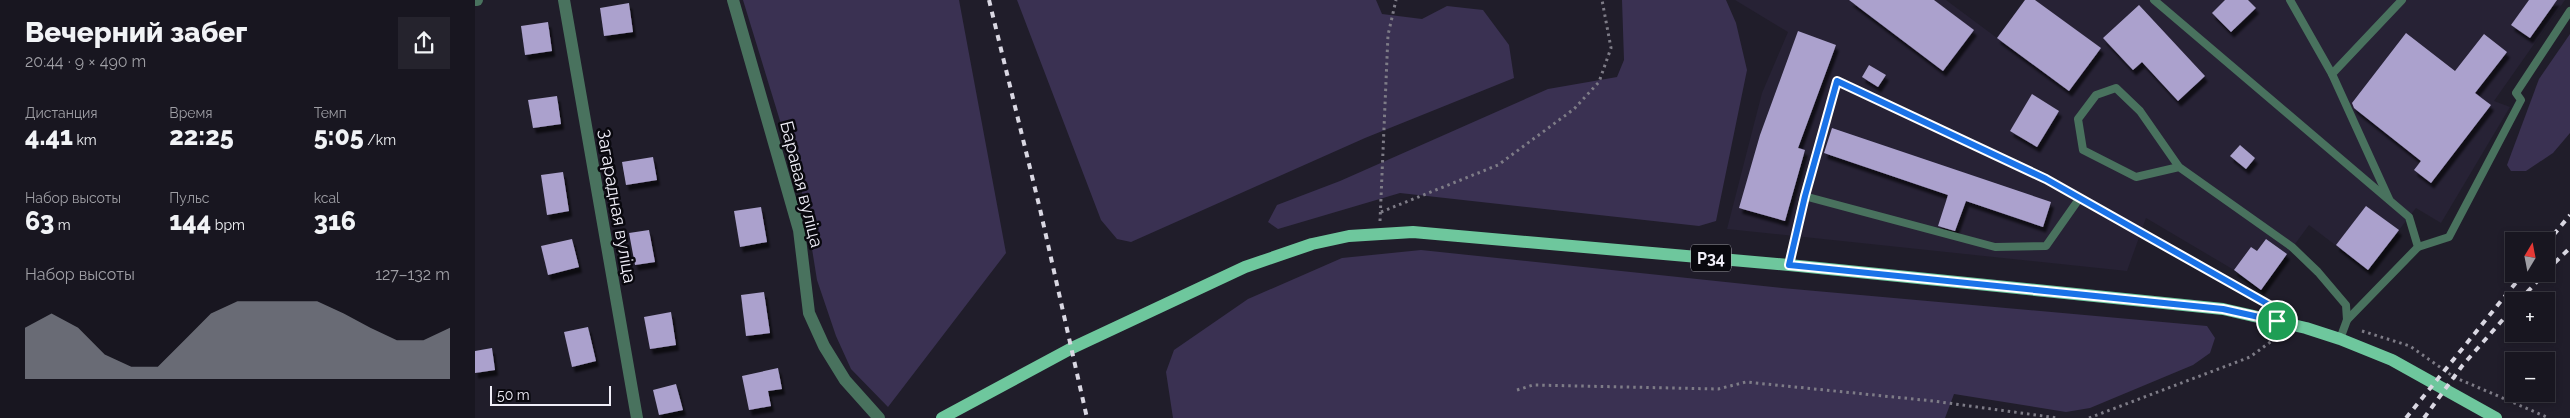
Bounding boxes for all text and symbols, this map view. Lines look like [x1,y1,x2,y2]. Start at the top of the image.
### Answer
text: Вечерний забег [25,16,247,49]
button: share [398,17,450,69]
text: 20:44 · 9 × 490 m [25,52,146,71]
text: Дистанция [25,105,98,121]
text: Время [169,105,213,121]
text: Темп [314,105,347,121]
street label: Баравая вуліца [776,119,828,249]
text: 4.41 [25,121,73,151]
text: 22:25 [169,121,234,151]
text: 5:05 [314,121,364,151]
street label: Загарадная вуліца [593,127,641,285]
text: km [73,132,97,148]
text: /km [364,132,396,148]
text: Набор высоты [25,190,121,206]
text: Пульс [169,190,209,206]
text: kcal [314,190,340,206]
text: 63 [25,206,54,236]
text: 144 [169,206,211,236]
text: 316 [314,206,356,236]
text: m [54,217,71,233]
text: bpm [211,217,245,233]
north arrow [2505,232,2555,282]
map controls [2505,232,2555,402]
road number: Р34 [1691,244,1731,272]
text: Набор высоты [25,265,135,284]
text: 127–132 m [375,265,450,284]
button: + [2505,292,2555,342]
pin [2256,300,2298,342]
icon: arrive [2263,307,2291,335]
button: − [2505,352,2555,402]
scale bar [490,383,611,406]
text: 50 m [497,387,530,403]

